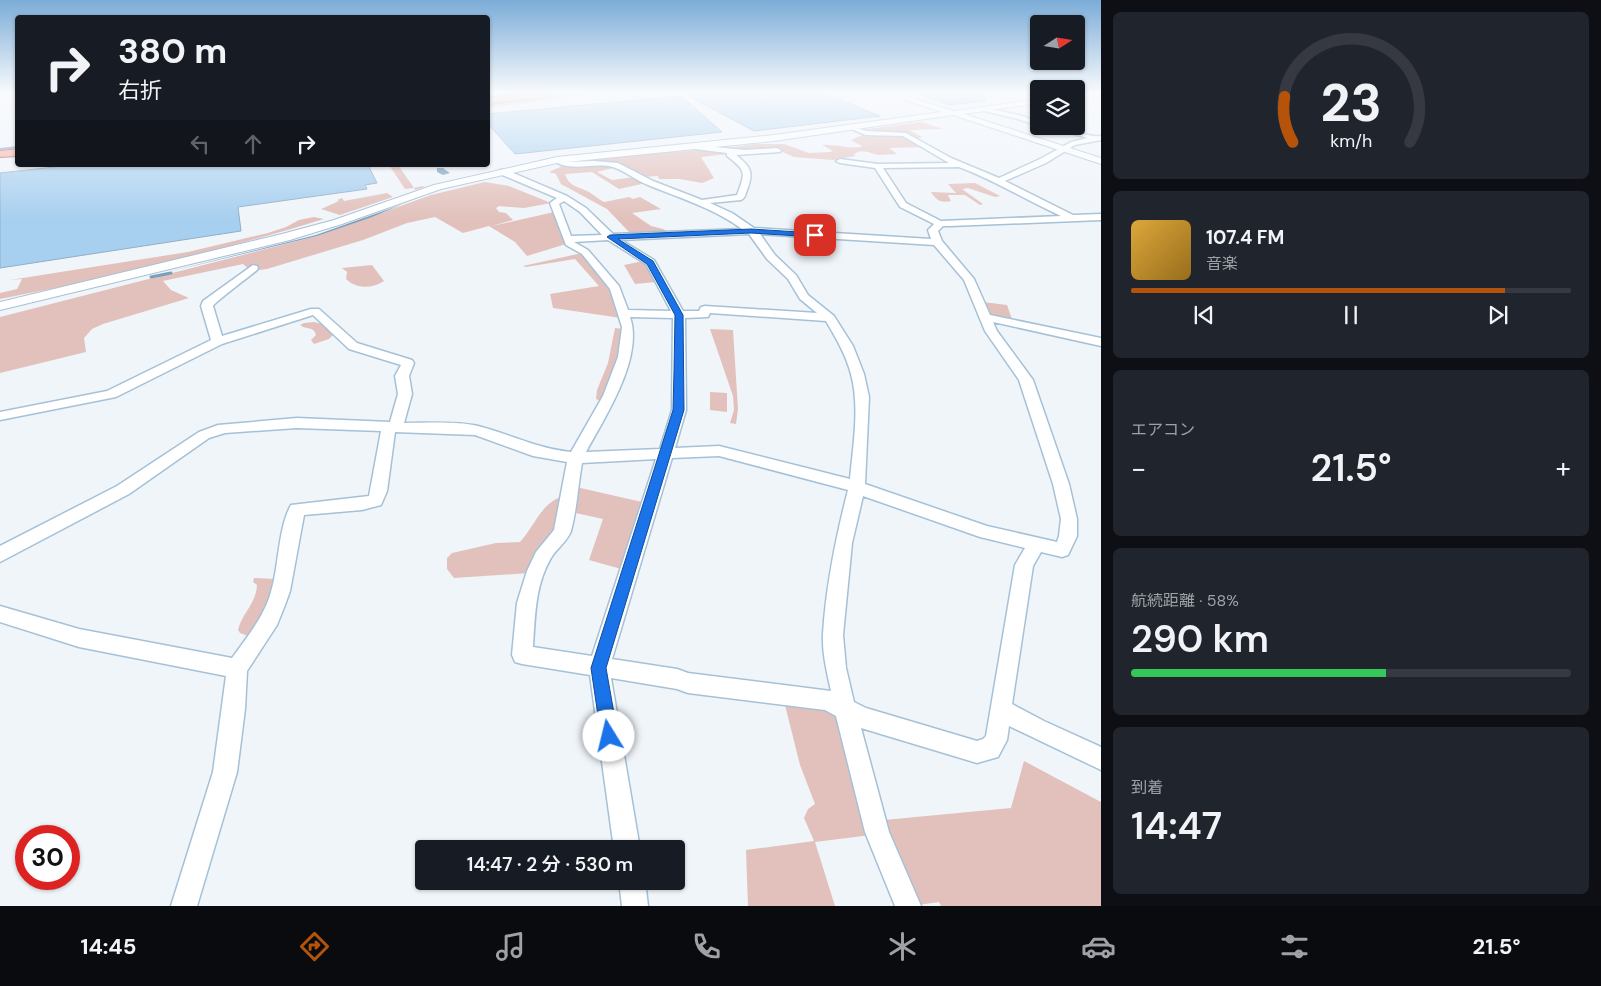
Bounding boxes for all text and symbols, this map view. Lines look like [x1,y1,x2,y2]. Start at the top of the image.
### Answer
north arrow [1030,15,1085,70]
map controls [1030,15,1085,135]
text: 380 m [118,28,227,74]
icon: right [35,35,100,100]
text: 23 [1320,69,1382,137]
text: 右折 [118,76,162,105]
button: layers [1030,80,1085,135]
text: km/h [1330,129,1372,153]
icon: left [186,130,214,158]
icon: ahead [239,130,267,158]
icon: right [292,130,320,158]
pin [794,214,836,256]
icon: arrive [801,221,829,249]
text: 107.4 FM [1206,225,1284,250]
text: 音楽 [1206,253,1238,274]
icon: previous [1190,301,1218,329]
icon: pause [1337,301,1365,329]
icon: next [1484,301,1512,329]
text: エアコン [1131,419,1195,440]
text: 21.5° [1310,443,1392,493]
text: − [1131,450,1146,487]
text: + [1556,450,1571,487]
text: 航続距離 · 58% [1131,590,1239,611]
text: 290 km [1131,614,1269,664]
position arrow [582,709,634,761]
text: 到着 [1131,777,1163,798]
text: 14:47 [1131,801,1222,851]
speed limit sign: 30 [15,825,80,890]
text: 14:47 · 2 分 · 530 m [467,852,633,877]
icon: directions [297,929,332,964]
icon: music [493,929,528,964]
icon: phone [689,929,724,964]
icon: climate [885,929,920,964]
icon: car [1081,929,1116,964]
icon: filters [1277,929,1312,964]
text: 14:45 [80,932,136,961]
text: 21.5° [1473,932,1520,961]

